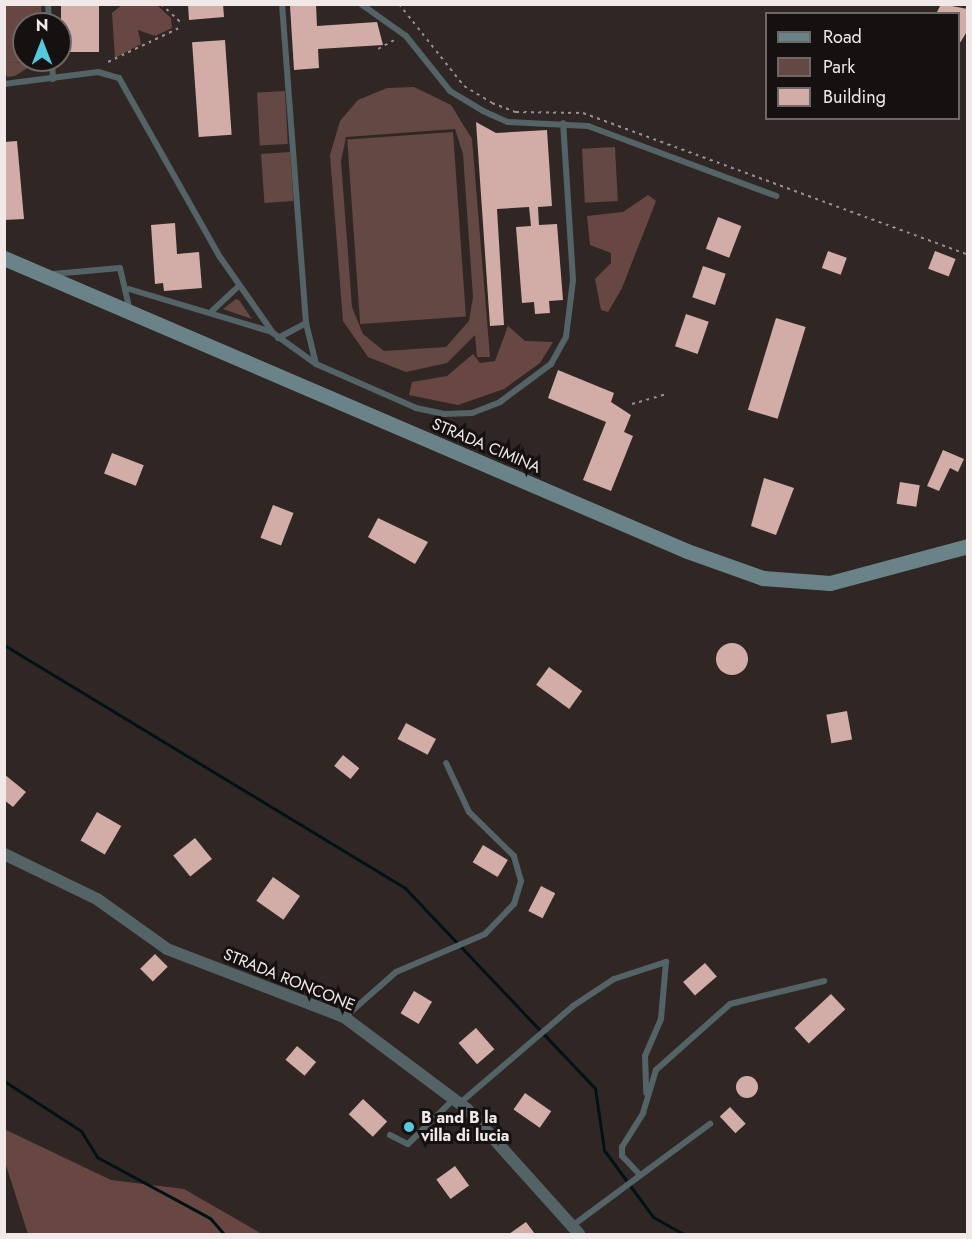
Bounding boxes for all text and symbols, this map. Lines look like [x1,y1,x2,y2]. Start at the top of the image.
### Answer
north arrow [12,12,72,72]
legend [765,12,960,120]
text: N [36,14,48,37]
text: Road [823,24,862,50]
text: Park [823,54,855,80]
text: Building [823,84,886,110]
street label: STRADA CIMINA [429,414,543,478]
street label: STRADA RONCONE [220,945,358,1015]
place label: B and B la villa di lucia [421,1108,509,1146]
marker: B and B la villa di lucia [402,1120,416,1134]

